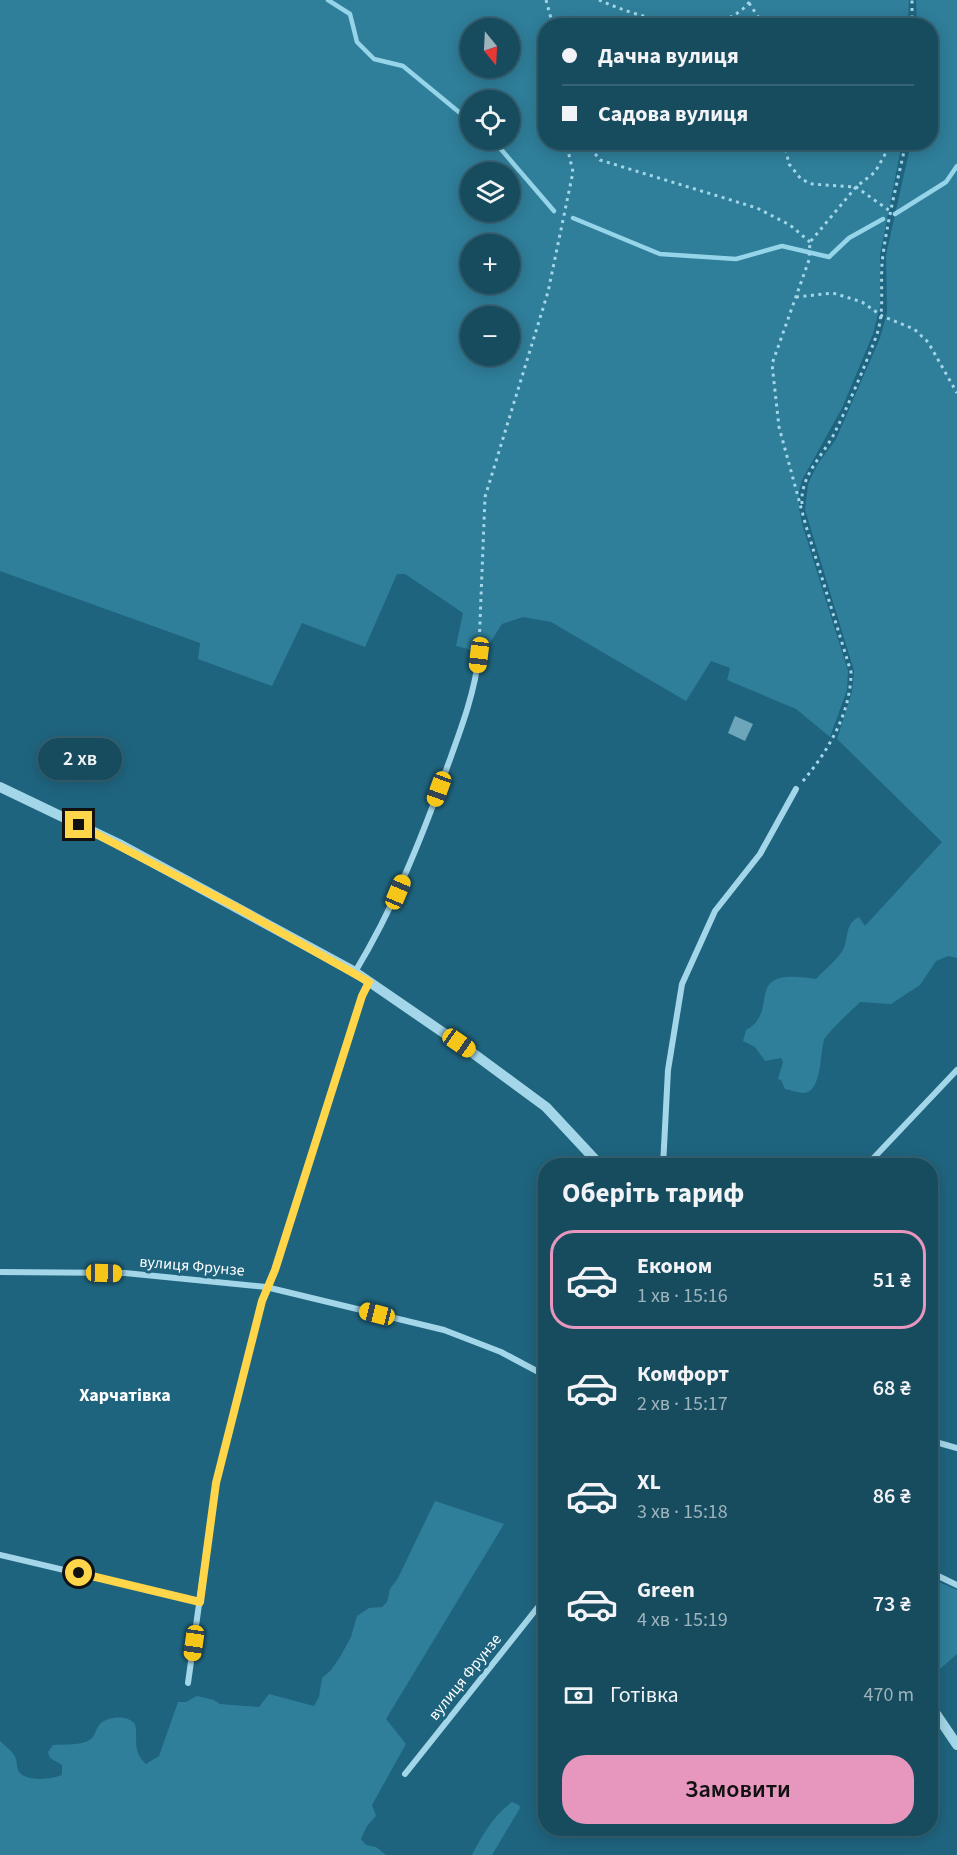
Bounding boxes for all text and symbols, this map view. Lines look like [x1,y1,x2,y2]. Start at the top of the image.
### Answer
north arrow [460,18,520,78]
map controls [460,18,520,366]
text: Дачна вулиця [598,40,739,72]
button: locate [460,90,520,150]
text: Садова вулиця [598,98,748,130]
button: layers [460,162,520,222]
button: + [460,234,520,294]
button: − [460,306,520,366]
car [468,636,490,674]
callout: 2 хв [37,738,121,780]
text: 2 хв [63,745,97,773]
car [424,769,454,809]
route end [65,811,92,838]
car [383,872,413,912]
car [439,1025,479,1061]
text: Оберіть тариф [562,1174,744,1213]
street label: вулиця Фрунзе [138,1250,246,1282]
text: Економ [637,1250,712,1282]
icon: car [565,1253,619,1307]
car [86,1264,122,1282]
text: 51 ₴ [873,1264,911,1296]
text: 1 хв · 15:16 [637,1282,728,1310]
car [357,1301,397,1327]
text: Комфорт [637,1358,729,1390]
icon: car [565,1361,619,1415]
text: 68 ₴ [873,1372,911,1404]
district label: Харчатівка [79,1383,171,1408]
text: 2 хв · 15:17 [637,1390,728,1418]
text: XL [637,1466,661,1498]
icon: car [565,1469,619,1523]
text: 86 ₴ [873,1480,911,1512]
text: 3 хв · 15:18 [637,1498,728,1526]
route start [65,1559,92,1586]
text: Green [637,1574,695,1606]
icon: car [565,1577,619,1631]
text: 73 ₴ [873,1588,911,1620]
text: 4 хв · 15:19 [637,1606,728,1634]
car [183,1624,205,1662]
street label: вулиця Фрунзе [423,1629,507,1725]
icon: cash [562,1679,595,1712]
text: Готівка [610,1679,679,1711]
text: 470 m [864,1681,914,1709]
button: Замовити [562,1755,914,1824]

